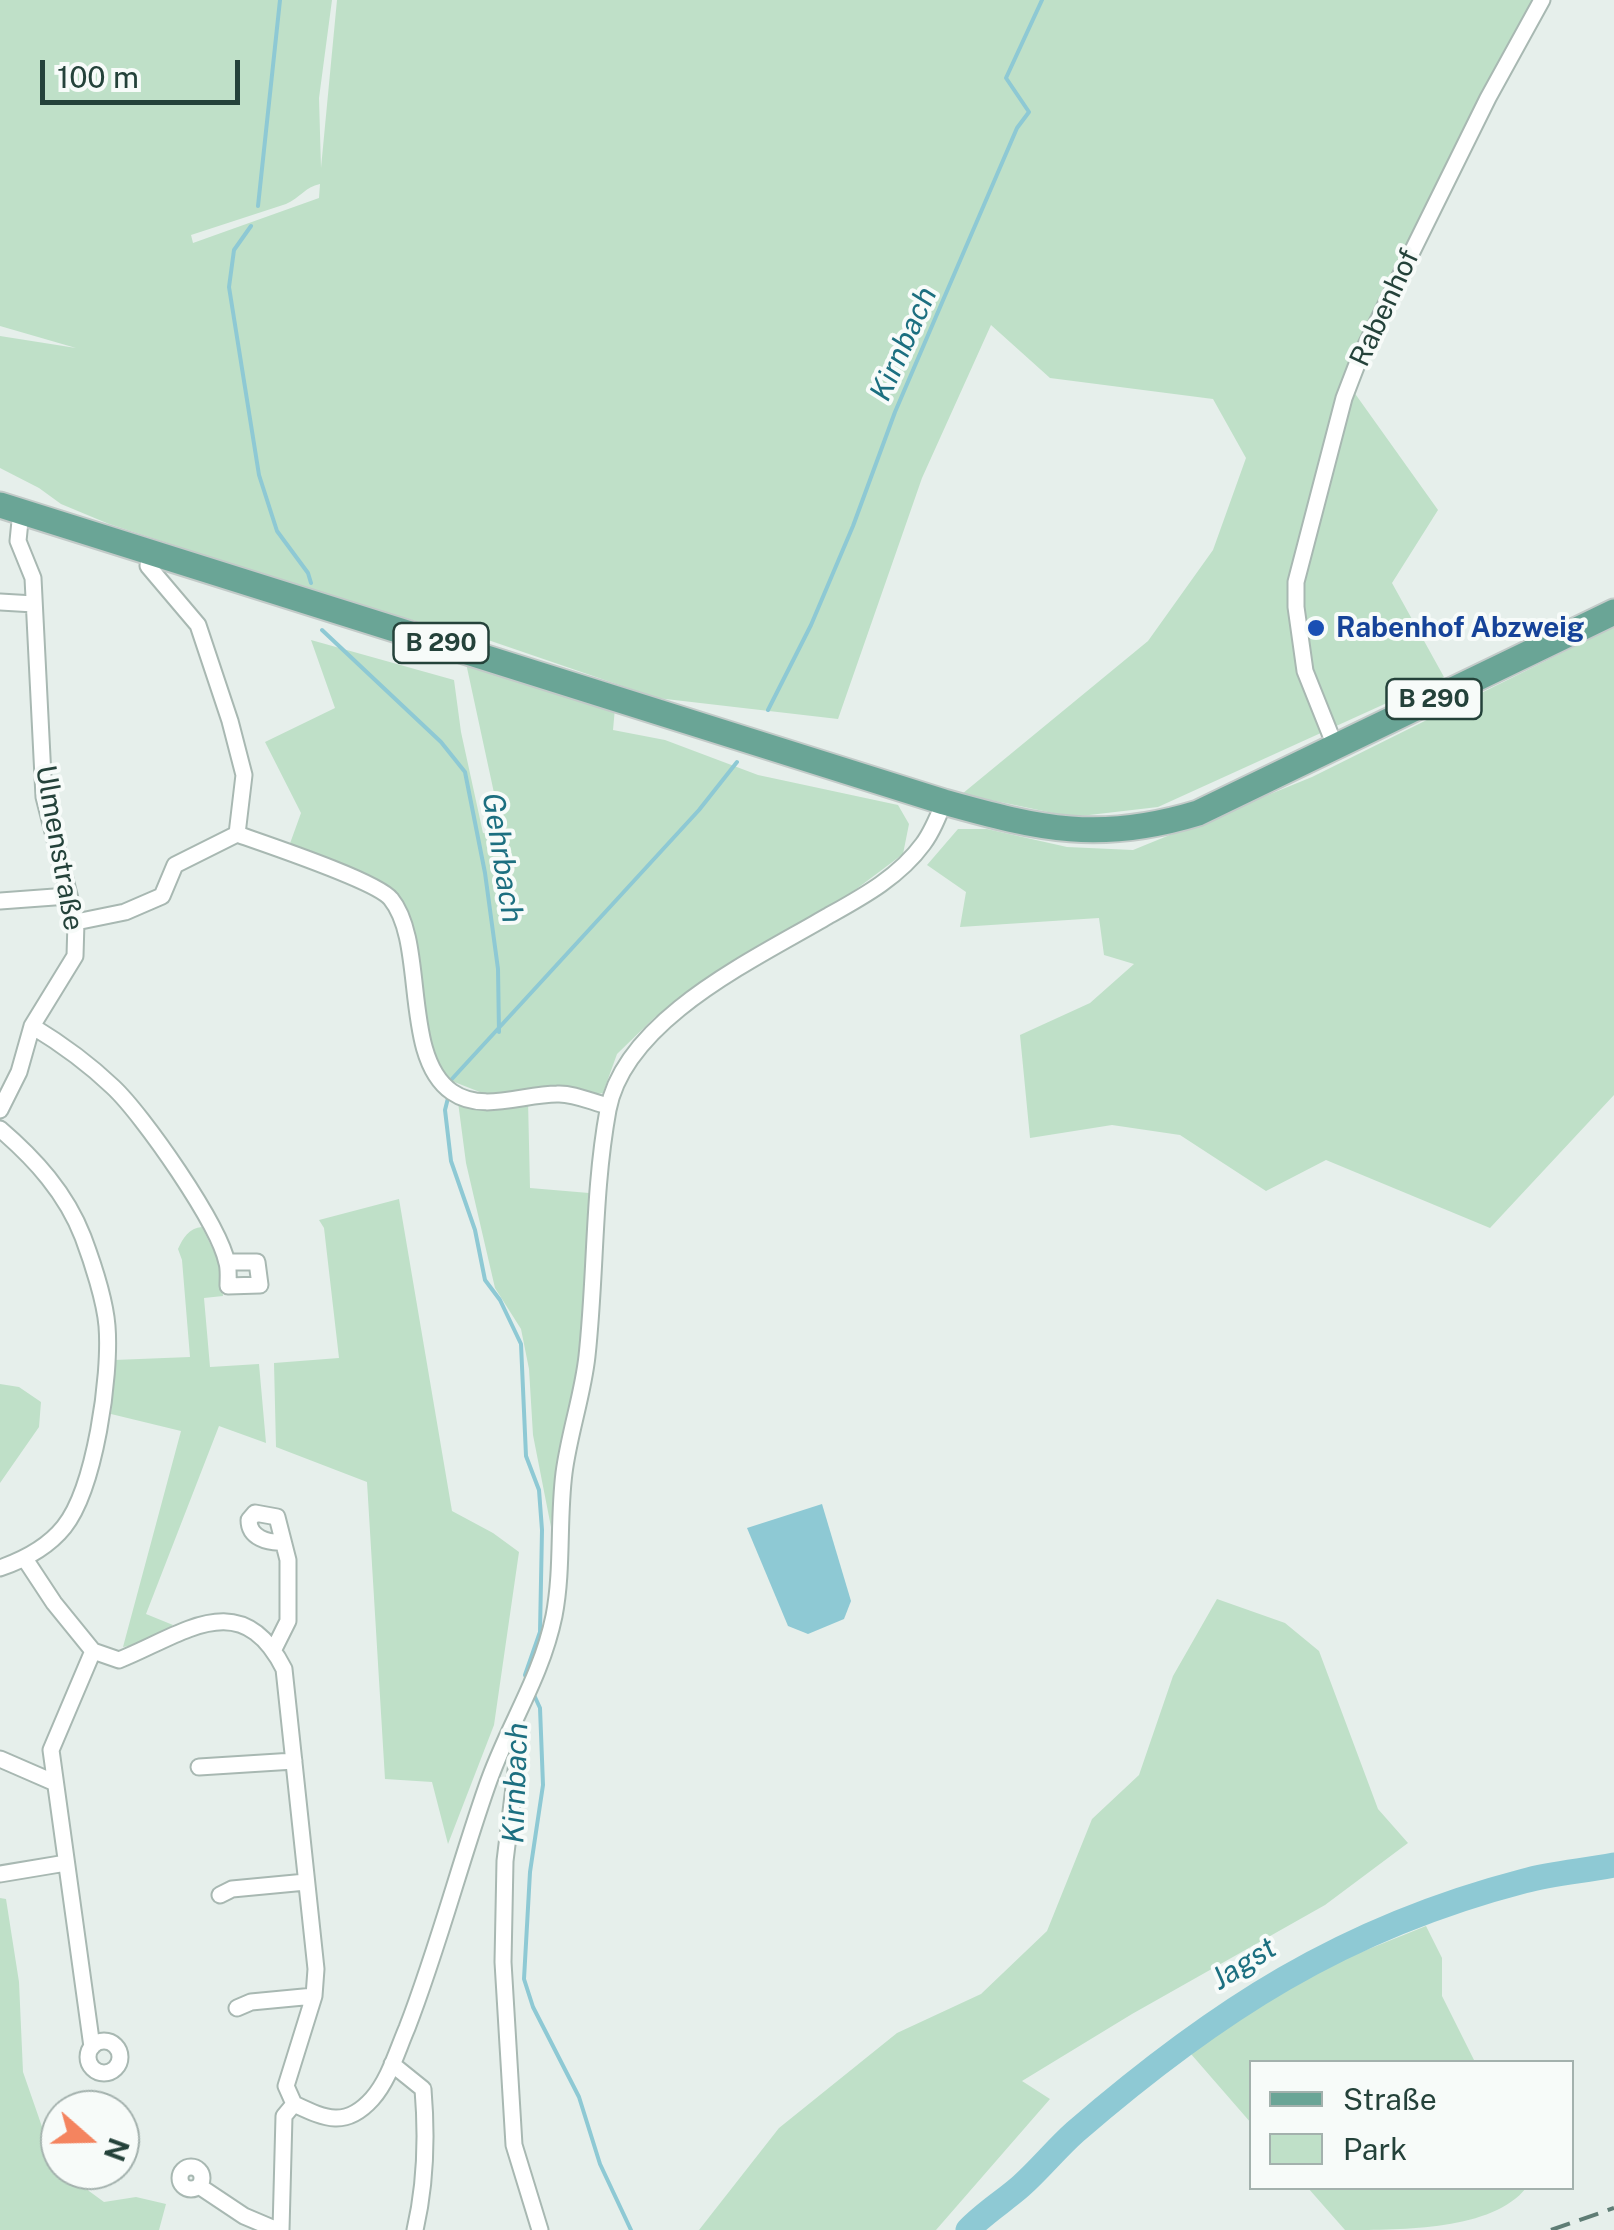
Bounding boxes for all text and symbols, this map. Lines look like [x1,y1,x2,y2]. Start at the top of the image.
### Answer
scale bar [45,40,245,102]
text: 100 m [57,59,139,95]
street label: Rabenhof [1343,244,1427,372]
water label: Kirnbach [863,281,945,407]
place label: Rabenhof Abzweig [1336,611,1584,645]
marker: Rabenhof Abzweig [1305,617,1327,639]
road number: B 290 [394,623,488,663]
road number: B 290 [1386,679,1482,719]
street label: Ulmenstraße [28,763,90,933]
water label: Gehrbach [474,790,530,926]
water label: Kirnbach [496,1722,536,1844]
water label: Jagst [1205,1930,1283,1998]
legend [1249,2060,1574,2190]
text: Straße [1343,2081,1437,2117]
north arrow [40,2090,140,2190]
text: Park [1343,2131,1407,2167]
text: N [98,2134,136,2166]

